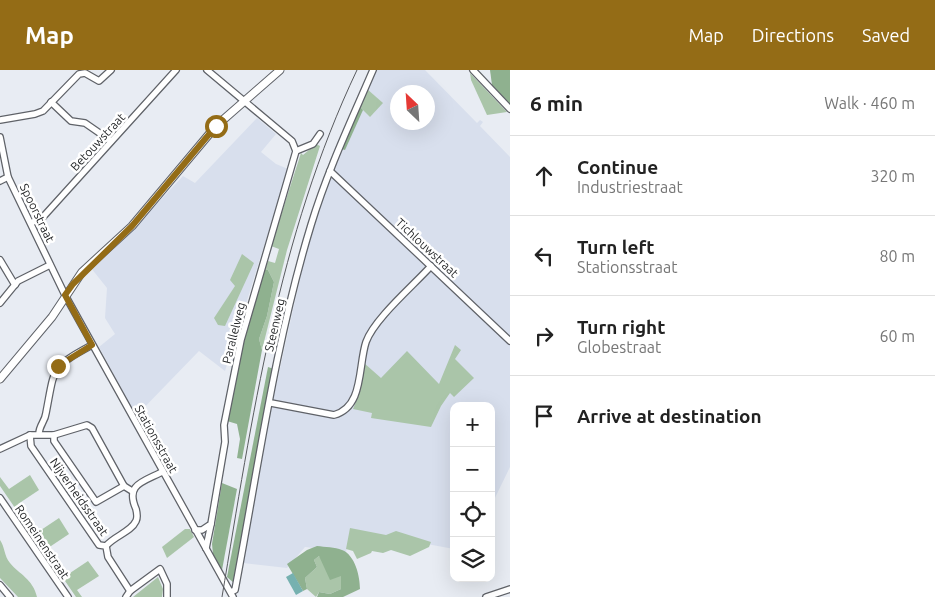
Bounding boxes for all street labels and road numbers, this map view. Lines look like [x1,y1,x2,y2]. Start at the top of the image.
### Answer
street label: Betouwstraat [68,110,128,173]
street label: Spoorstraat [18,181,57,244]
street label: Tichlouwstraat [394,216,461,280]
street label: Steenweg [262,297,287,353]
street label: Parallelweg [220,301,247,365]
street label: Stationsstraat [132,403,181,475]
street label: Nijverheidsstraat [48,456,111,538]
street label: Romeinenstraat [13,502,72,581]

